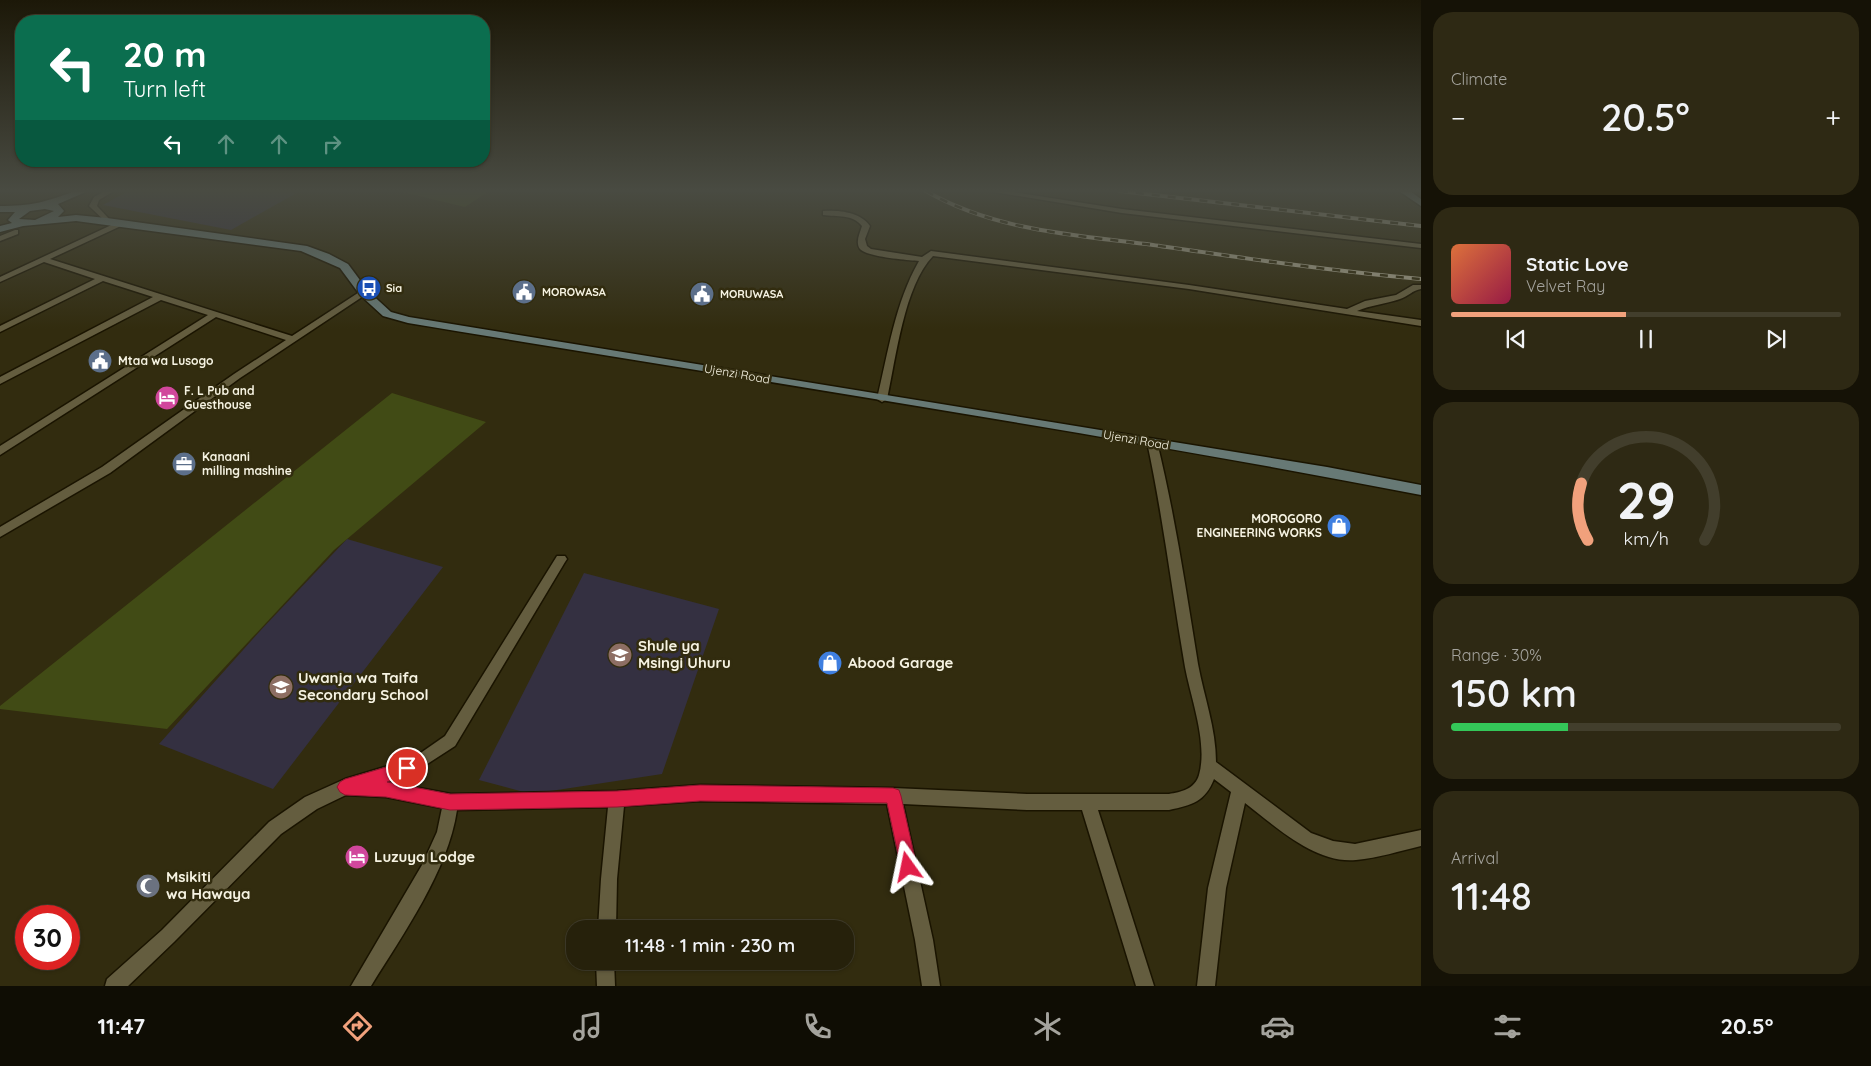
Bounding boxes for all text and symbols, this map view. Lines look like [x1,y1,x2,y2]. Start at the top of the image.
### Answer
text: 20 m [123,32,206,76]
icon: left [40,35,105,100]
text: Climate [1451,69,1507,89]
text: Turn left [123,75,206,103]
text: 20.5° [1601,93,1690,141]
text: − [1451,100,1466,135]
text: + [1825,100,1841,135]
icon: left [159,130,187,158]
icon: ahead [212,130,240,158]
icon: ahead [265,130,293,158]
icon: right [318,130,346,158]
text: Static Love [1526,252,1629,276]
bus stop icon: Sia [356,275,382,301]
text: Velvet Ray [1526,276,1605,296]
public building icon: MOROWASA [511,279,537,305]
place label: Sia [386,281,402,295]
public building icon: MORUWASA [689,281,715,307]
place label: MOROWASA [542,285,606,299]
place label: MORUWASA [720,287,783,301]
icon: previous [1502,325,1530,353]
icon: pause [1632,325,1660,353]
icon: next [1762,325,1790,353]
public building icon: Mtaa wa Lusogo [87,348,113,374]
place label: Mtaa wa Lusogo [118,353,214,368]
street label: Ujenzi Road [703,360,771,387]
place label: F. L Pub and Guesthouse [184,383,255,412]
hotel icon: F. L Pub and Guesthouse [154,385,180,411]
street label: Ujenzi Road [1102,426,1170,453]
place label: Kanaani milling mashine [202,449,292,478]
office icon: Kanaani milling mashine [171,451,197,477]
text: 29 [1616,467,1676,532]
place label: MOROGORO ENGINEERING WORKS [1197,511,1322,540]
shop icon: MOROGORO ENGINEERING WORKS [1326,513,1352,539]
text: km/h [1623,527,1669,549]
place label: Shule ya Msingi Uhuru [638,636,731,672]
school or university icon: Shule ya Msingi Uhuru [607,642,633,668]
text: Range · 30% [1451,645,1542,665]
shop icon: Abood Garage [817,650,843,676]
place label: Abood Garage [848,653,953,672]
place label: Uwanja wa Taifa Secondary School [298,668,429,704]
text: 150 km [1451,669,1577,717]
school or university icon: Uwanja wa Taifa Secondary School [268,674,294,700]
pin [386,747,428,789]
icon: arrive [393,754,421,782]
position arrow [881,840,933,892]
hotel icon: Luzuya Lodge [344,844,370,870]
place label: Luzuya Lodge [374,847,475,866]
text: Arrival [1451,848,1499,868]
place label: Msikiti wa Hawaya [166,867,251,903]
text: 11:48 [1451,872,1532,920]
mosque icon: Msikiti wa Hawaya [135,873,161,899]
speed limit sign: 30 [15,905,80,970]
text: 11:48 · 1 min · 230 m [625,933,795,957]
icon: directions [340,1009,375,1044]
icon: music [570,1009,605,1044]
icon: phone [800,1009,835,1044]
icon: climate [1030,1009,1065,1044]
icon: car [1260,1009,1295,1044]
icon: filters [1490,1009,1525,1044]
text: 11:47 [98,1012,145,1040]
text: 20.5° [1721,1012,1773,1040]

